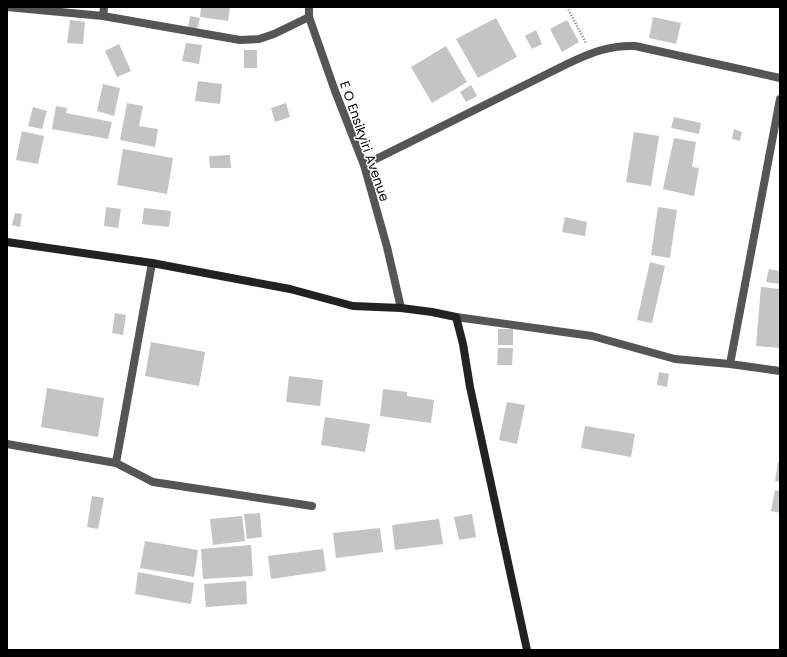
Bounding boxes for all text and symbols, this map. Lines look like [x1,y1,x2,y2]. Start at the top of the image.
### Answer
street label: E O Ensikyiri Avenue [335,78,394,204]

